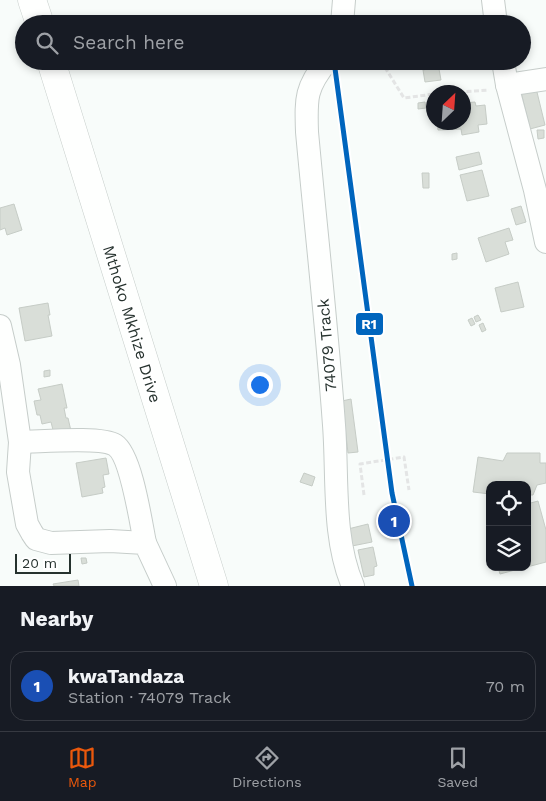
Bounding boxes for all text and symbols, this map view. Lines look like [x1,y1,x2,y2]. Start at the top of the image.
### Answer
search box [15,15,531,70]
icon: search [33,29,61,57]
text: Search here [73,31,184,54]
north arrow [426,85,471,130]
street label: Mthoko Mkhize Drive [99,243,165,405]
street label: 74079 Track [313,298,341,392]
line badge: R1 [355,312,384,336]
text: R1 [361,316,377,332]
your location [247,372,273,398]
map controls [486,481,531,571]
button: locate [486,481,531,526]
pin: 1 [378,502,410,540]
button: layers [486,526,531,571]
scale bar [15,551,71,574]
text: 20 m [22,555,57,571]
text: Nearby [20,606,93,631]
text: kwaTandaza [68,665,184,688]
text: 1 [34,677,40,696]
text: 70 m [486,677,525,696]
text: Station · 74079 Track [68,688,231,707]
tab: Map [68,744,97,790]
tab: Directions [232,744,302,790]
tab: Saved [437,744,478,790]

